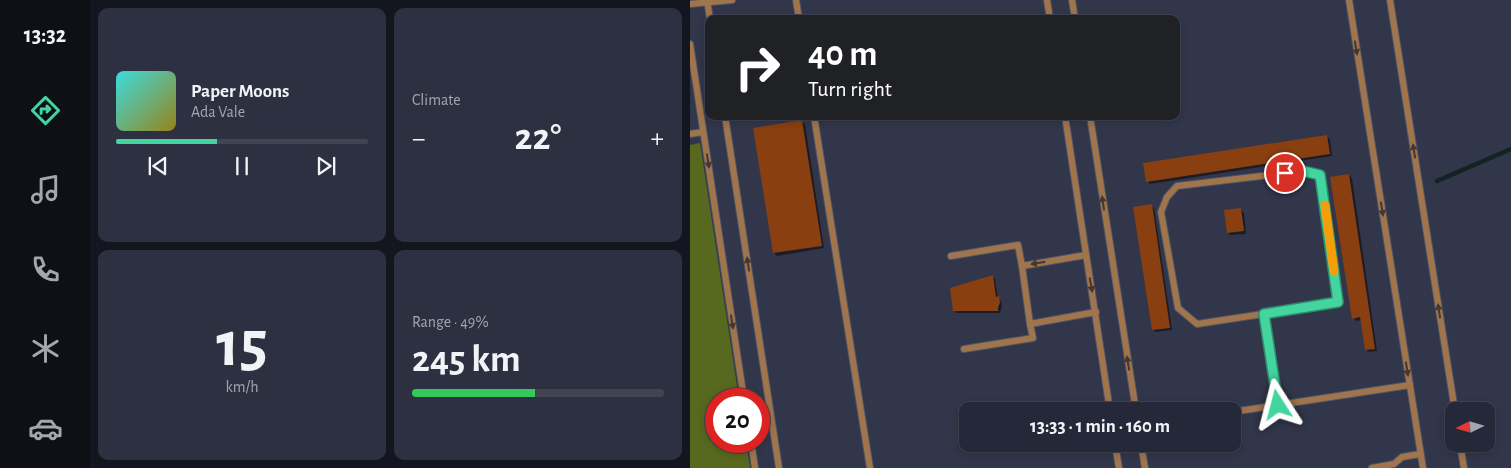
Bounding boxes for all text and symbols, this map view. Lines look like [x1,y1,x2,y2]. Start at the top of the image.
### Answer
text: 13:32 [24,24,66,46]
icon: right [725,35,790,100]
text: 40 m [808,37,877,72]
one-way arrow [1353,41,1361,57]
text: Turn right [808,78,892,100]
text: Paper Moons [191,82,289,101]
text: Climate [412,92,461,108]
icon: directions [28,93,63,128]
text: Ada Vale [191,104,245,120]
text: 22° [515,119,561,157]
text: − [412,125,425,153]
text: + [651,125,664,153]
one-way arrow [1410,142,1418,158]
icon: previous [144,152,172,180]
icon: pause [228,152,256,180]
icon: next [312,152,340,180]
pin [1264,152,1306,194]
one-way arrow [704,153,712,169]
icon: arrive [1271,159,1299,187]
icon: music [28,172,63,207]
one-way arrow [1099,194,1107,210]
one-way arrow [1378,201,1386,217]
icon: phone [28,252,63,287]
one-way arrow [743,256,751,272]
one-way arrow [1030,260,1046,268]
one-way arrow [1088,278,1096,294]
one-way arrow [1435,303,1443,319]
text: 15 [216,313,268,378]
text: Range · 49% [412,314,489,330]
one-way arrow [729,314,737,330]
icon: climate [28,331,63,366]
text: 245 km [412,341,521,379]
one-way arrow [1124,355,1132,371]
one-way arrow [1404,361,1412,377]
position arrow [1251,378,1303,430]
text: km/h [225,379,259,395]
speed limit sign: 20 [705,388,770,453]
north arrow [1445,402,1495,452]
map controls [1445,402,1495,452]
icon: car [28,411,63,446]
text: 13:33 · 1 min · 160 m [1030,417,1170,436]

